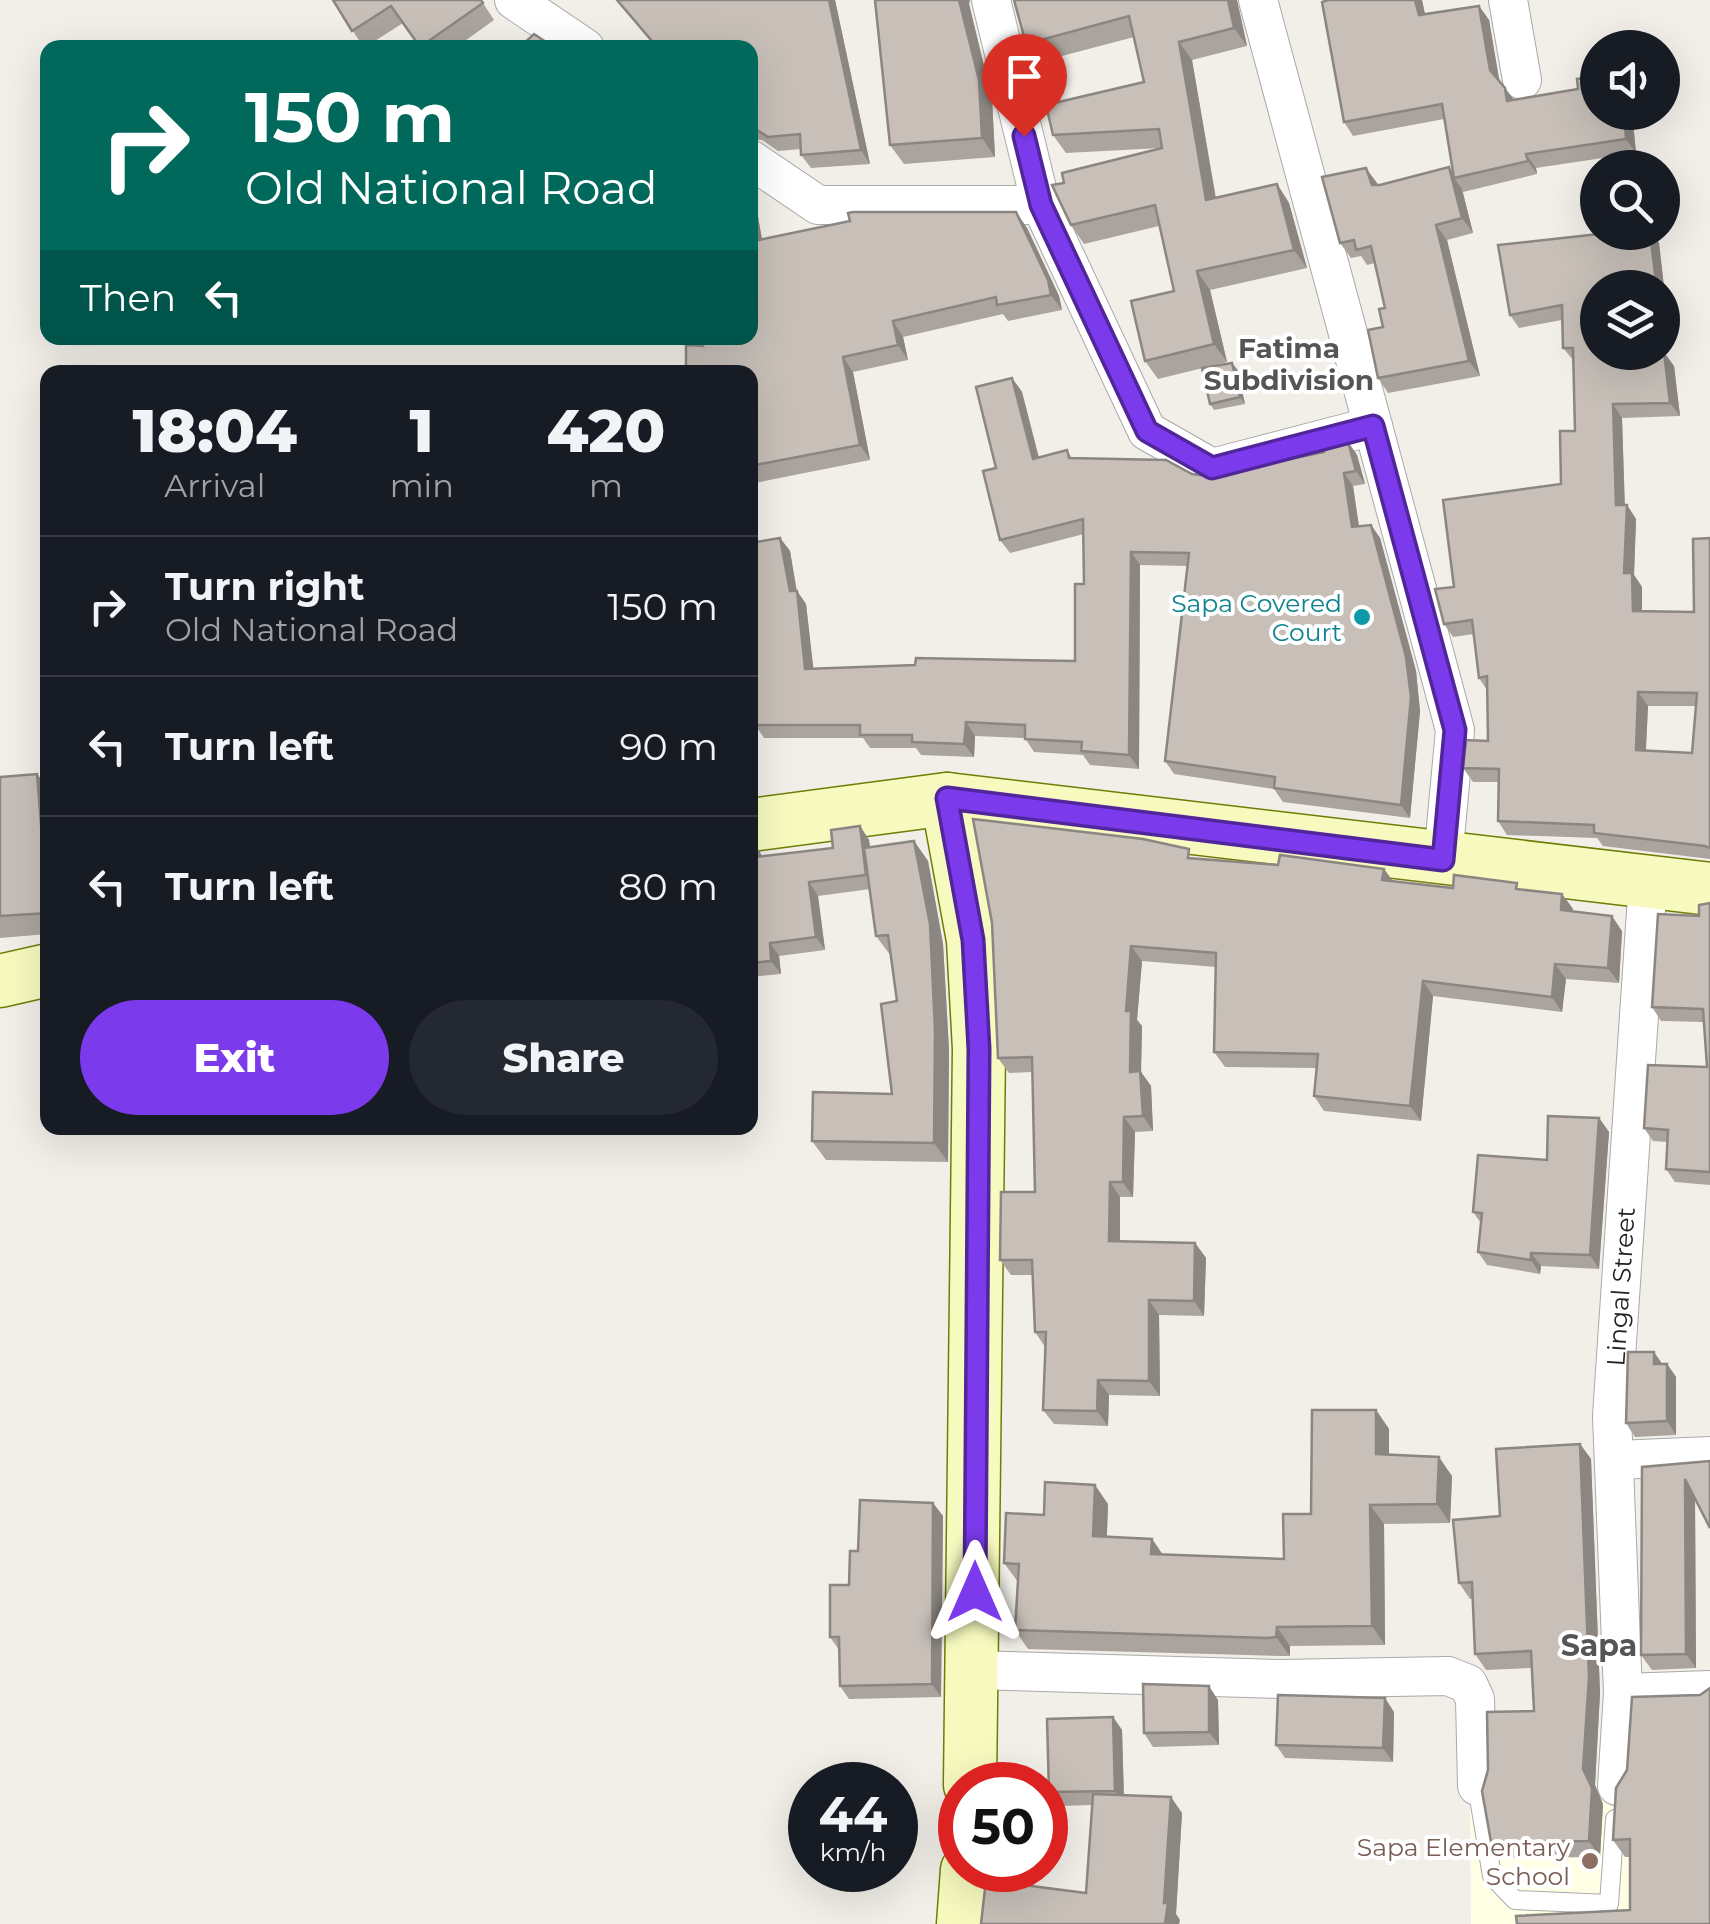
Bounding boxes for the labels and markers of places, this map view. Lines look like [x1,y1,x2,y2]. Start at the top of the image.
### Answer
pin [982,34,1067,137]
place label: Sapa Covered Court [1171,588,1342,647]
marker: Sapa Covered Court [1351,606,1373,628]
place label: Sapa Elementary School [1357,1832,1570,1891]
marker: Sapa Elementary School [1579,1850,1601,1872]

